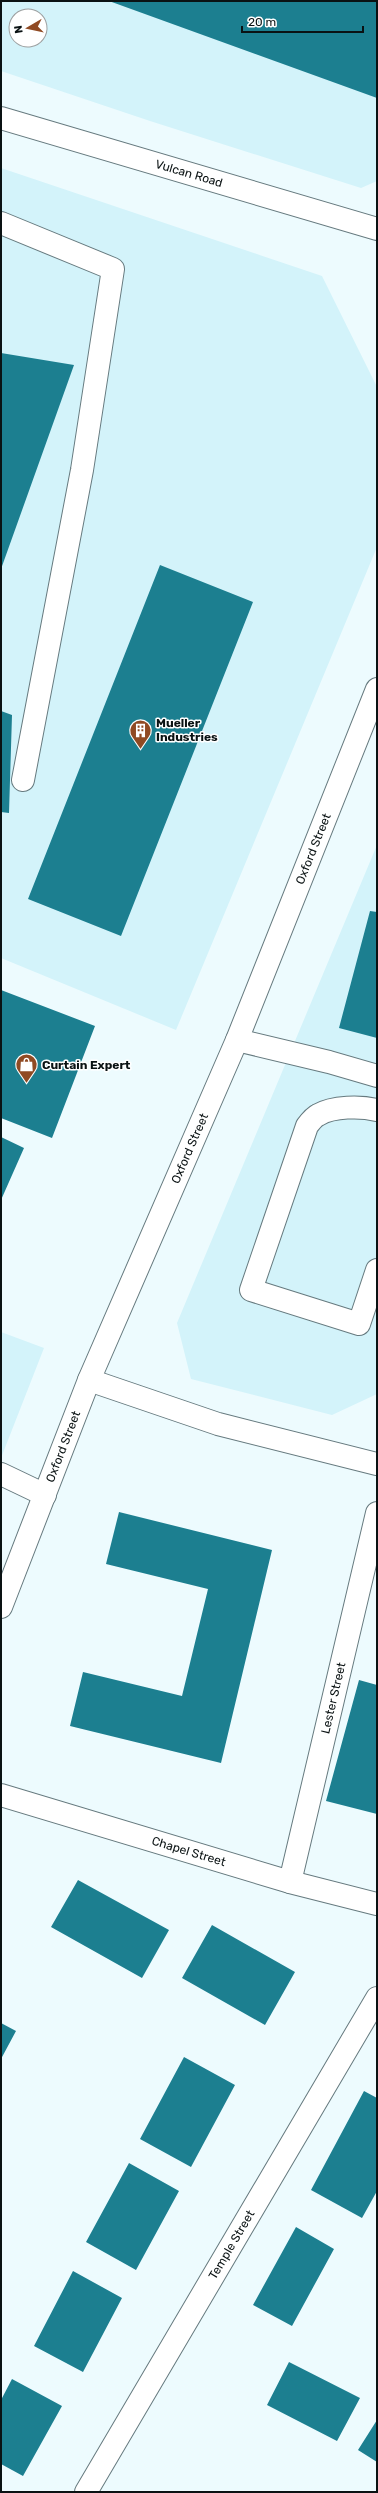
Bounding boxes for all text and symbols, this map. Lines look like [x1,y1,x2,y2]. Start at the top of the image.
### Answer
north arrow [8,8,48,48]
scale bar [242,8,363,34]
text: 20 m [248,15,276,29]
text: N [12,24,26,34]
street label: Vulcan Road [154,157,224,190]
place label: Mueller Industries [156,716,218,744]
building icon: Mueller Industries [128,717,154,750]
street label: Oxford Street [293,811,334,886]
shop icon: Curtain Expert [13,1052,39,1085]
place label: Curtain Expert [42,1058,131,1072]
street label: Oxford Street [168,1111,211,1186]
street label: Oxford Street [43,1409,83,1484]
street label: Lester Street [318,1661,349,1735]
street label: Chapel Street [150,1834,228,1869]
street label: Temple Street [206,2207,258,2282]

